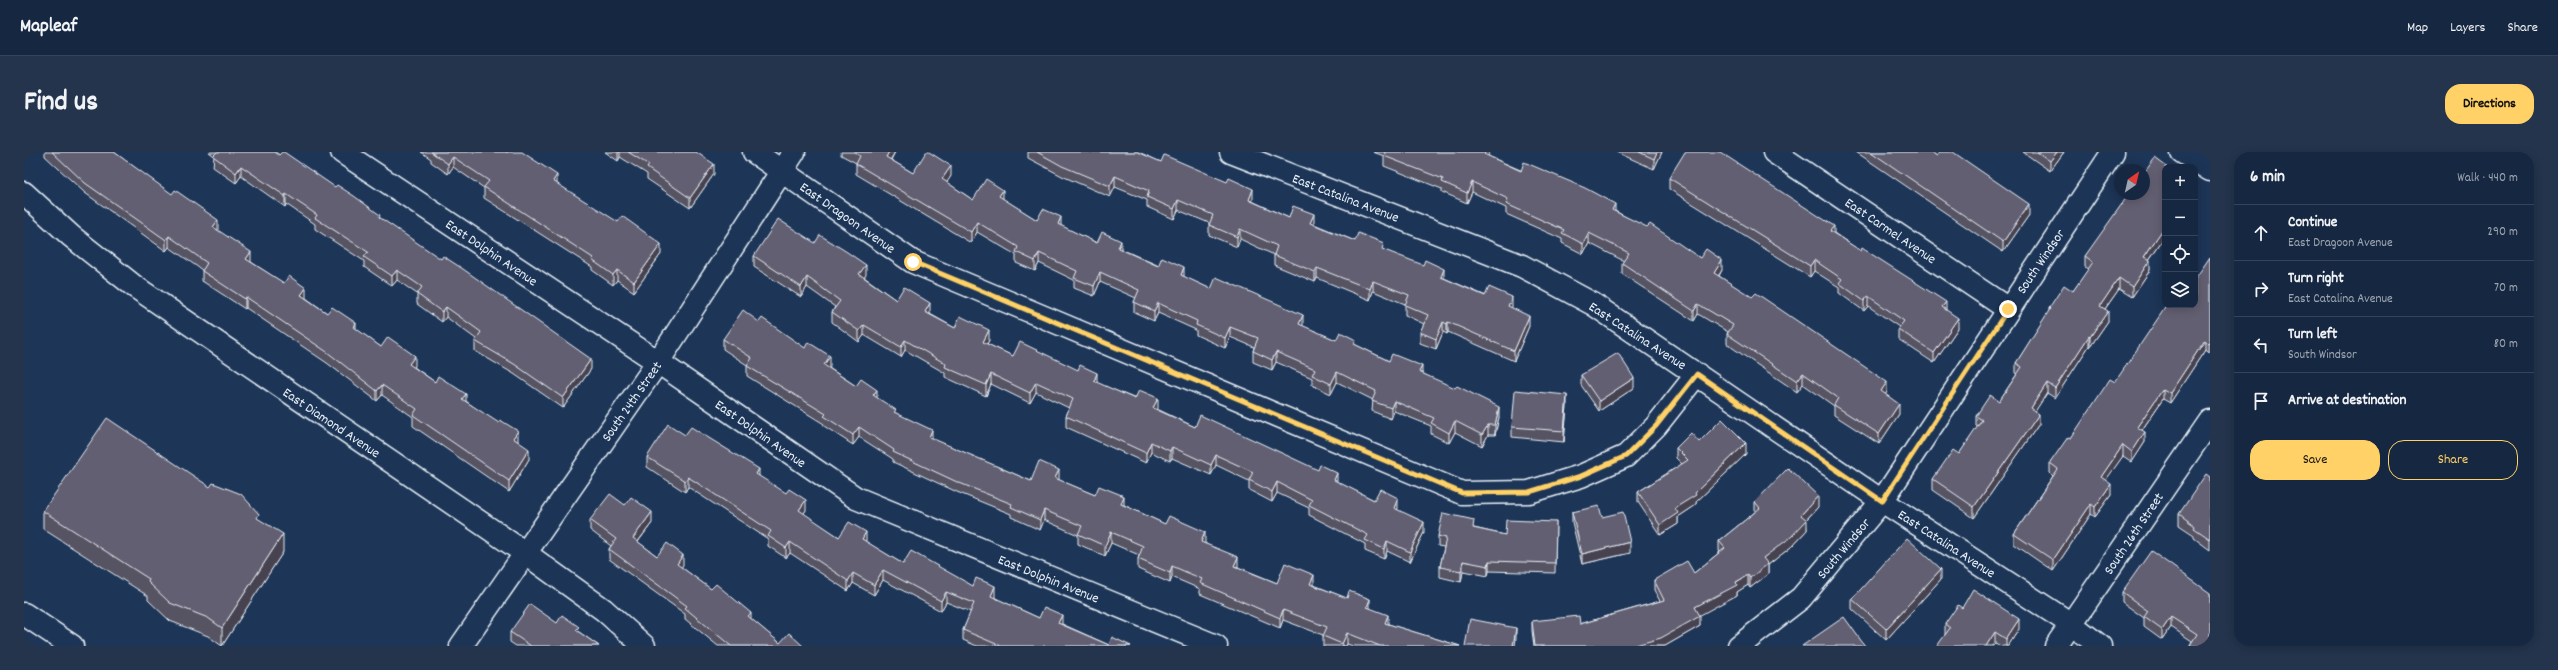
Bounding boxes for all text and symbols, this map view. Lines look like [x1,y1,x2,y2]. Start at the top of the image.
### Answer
text: Mapleaf [20,14,77,41]
text: Map [2407,18,2428,38]
text: Layers [2450,18,2485,38]
text: Share [2507,18,2538,38]
text: Find us [24,84,98,124]
button: Directions [2445,84,2534,124]
north arrow [2114,164,2150,200]
map controls [2162,164,2198,308]
button: + [2162,164,2198,200]
text: 6 min [2250,166,2285,190]
street label: East Catalina Avenue [1289,169,1402,228]
text: Walk · 440 m [2457,169,2518,188]
street label: East Dragoon Avenue [795,178,899,259]
street label: East Carmel Avenue [1840,194,1940,270]
button: − [2162,200,2198,236]
text: Continue [2288,212,2337,234]
street label: East Dolphin Avenue [441,215,541,292]
icon: ahead [2250,222,2272,244]
text: 290 m [2487,223,2518,242]
street label: South Windsor [2013,225,2071,298]
text: East Dragoon Avenue [2288,234,2393,253]
button: locate [2162,236,2198,272]
route start [904,253,922,271]
text: Turn right [2288,268,2344,290]
button: layers [2162,272,2198,308]
icon: right [2250,278,2272,300]
text: 70 m [2494,279,2518,298]
text: East Catalina Avenue [2288,290,2393,309]
street label: East Catalina Avenue [1584,298,1690,376]
route end [1999,300,2017,318]
text: Turn left [2288,324,2337,346]
icon: left [2250,334,2272,356]
text: 80 m [2494,335,2518,354]
text: South Windsor [2288,346,2357,365]
street label: South 24th Street [597,358,668,446]
street label: East Diamond Avenue [278,384,384,464]
icon: arrive [2250,390,2272,412]
text: Arrive at destination [2288,390,2406,412]
street label: East Dolphin Avenue [710,396,810,474]
button: Save [2250,440,2380,480]
button: Share [2388,440,2518,480]
street label: South 26th Street [2100,489,2170,579]
street label: East Catalina Avenue [1893,506,1999,584]
street label: South Windsor [1813,514,1877,584]
street label: East Dolphin Avenue [995,550,1102,609]

